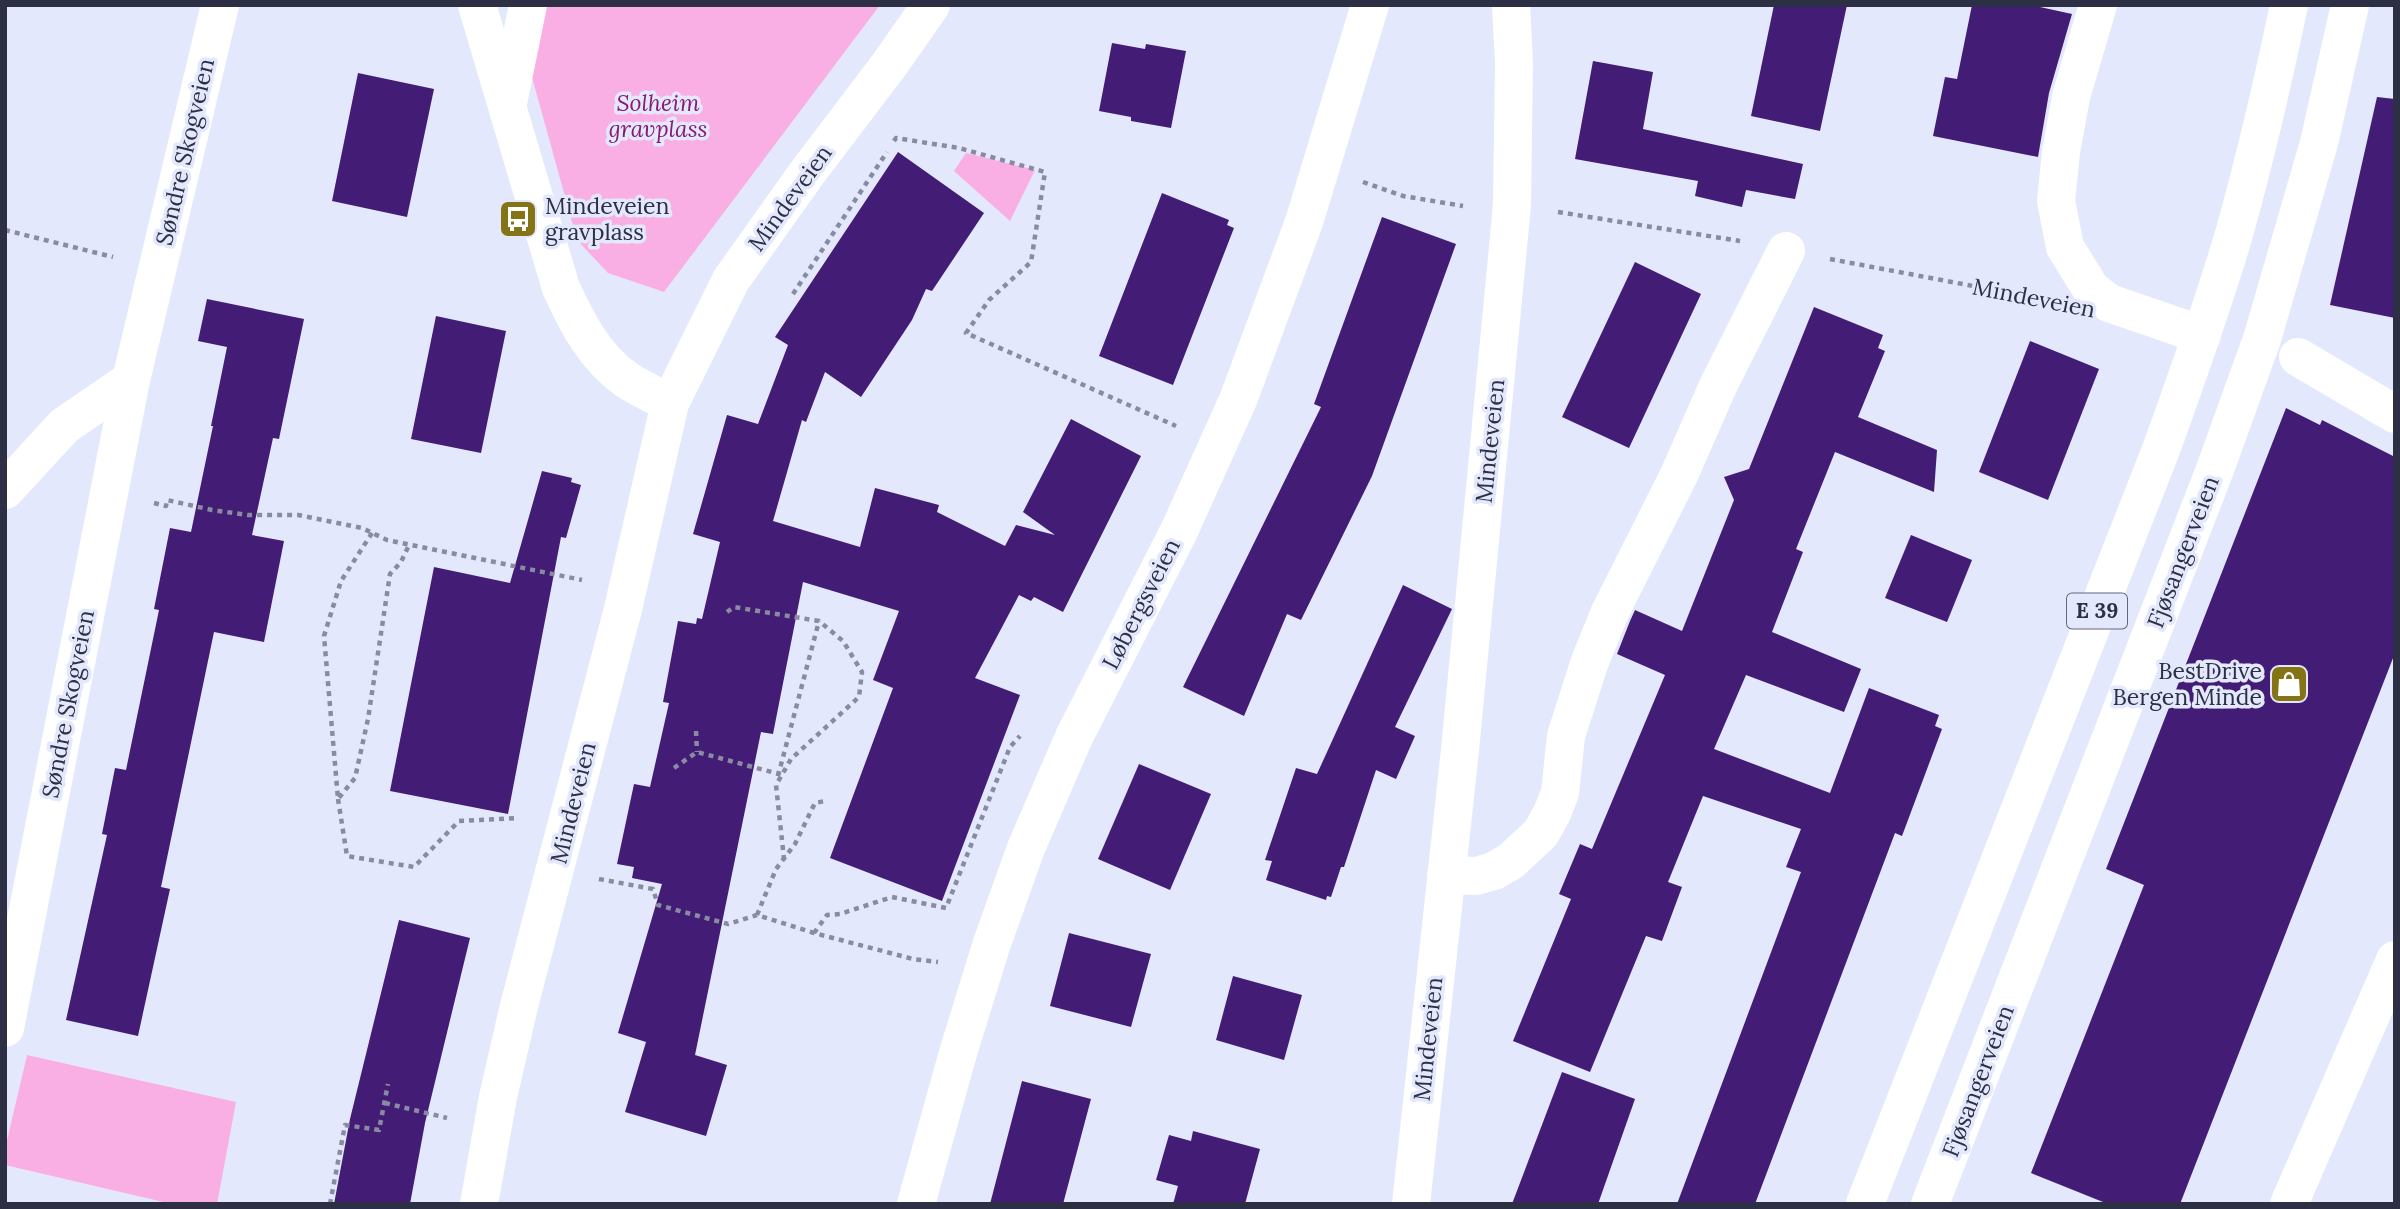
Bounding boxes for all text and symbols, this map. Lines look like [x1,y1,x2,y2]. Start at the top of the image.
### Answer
street label: Søndre Skogveien [149,56,220,248]
park label: Solheim gravplass [609,88,707,143]
street label: Mindeveien [741,139,838,257]
place label: Mindeveien gravplass [545,191,670,246]
bus stop icon: Mindeveien gravplass [497,198,539,240]
street label: Mindeveien [1970,271,2098,324]
street label: Mindeveien [1469,377,1510,504]
street label: Fjøsangerveien [2140,472,2225,632]
street label: Løbergsveien [1095,534,1186,674]
road number: E 39 [2067,594,2127,628]
street label: Søndre Skogveien [35,607,100,800]
place label: BestDrive Bergen Minde [2113,656,2262,711]
shop icon: BestDrive Bergen Minde [2268,663,2310,705]
street label: Mindeveien [543,739,602,867]
street label: Mindeveien [1407,975,1448,1102]
street label: Fjøsangerveien [1935,1001,2020,1161]

